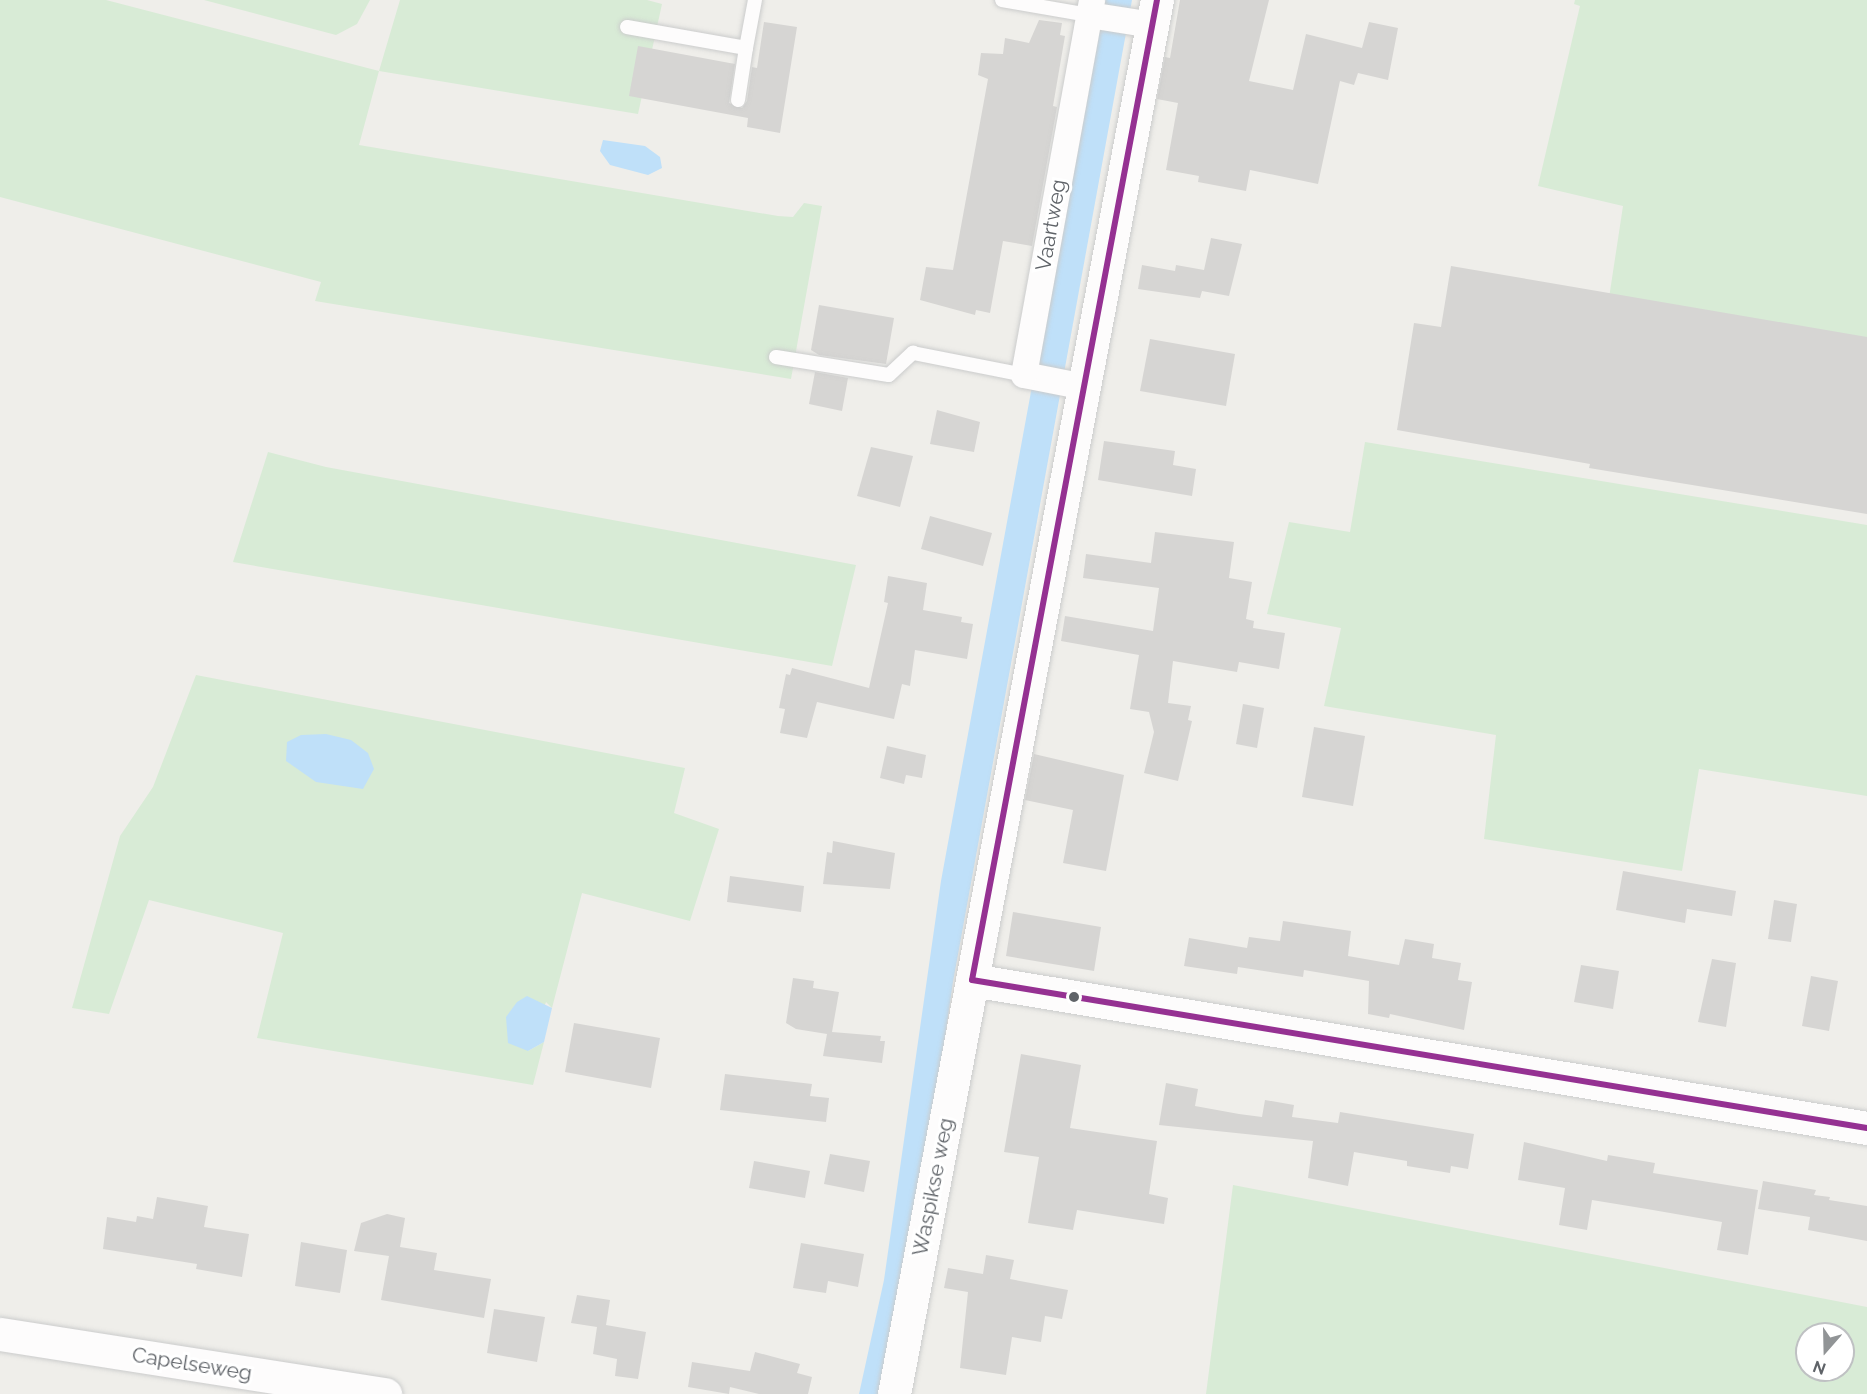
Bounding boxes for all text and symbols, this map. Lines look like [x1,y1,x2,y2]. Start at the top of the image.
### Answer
street label: Vaartweg [1031,177,1071,273]
unlabelled marker [1068,991,1080,1003]
street label: Waspikse weg [907,1115,959,1259]
north arrow [1795,1322,1855,1382]
street label: Capelseweg [130,1342,254,1386]
text: N [1810,1356,1828,1379]

